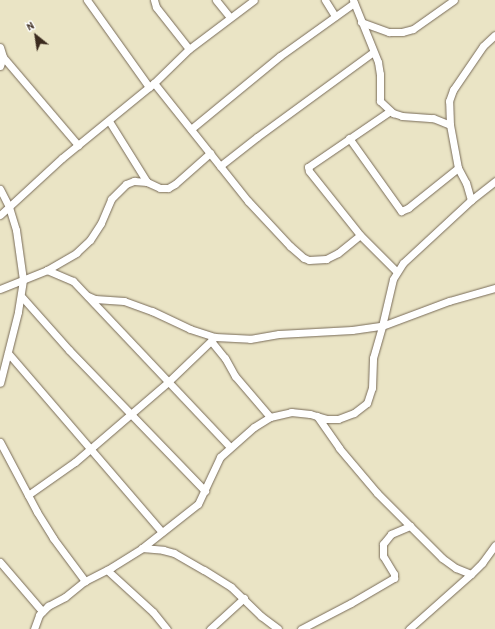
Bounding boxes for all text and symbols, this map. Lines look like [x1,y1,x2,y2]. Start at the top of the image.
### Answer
north arrow [16,16,56,56]
text: N [24,18,36,33]

